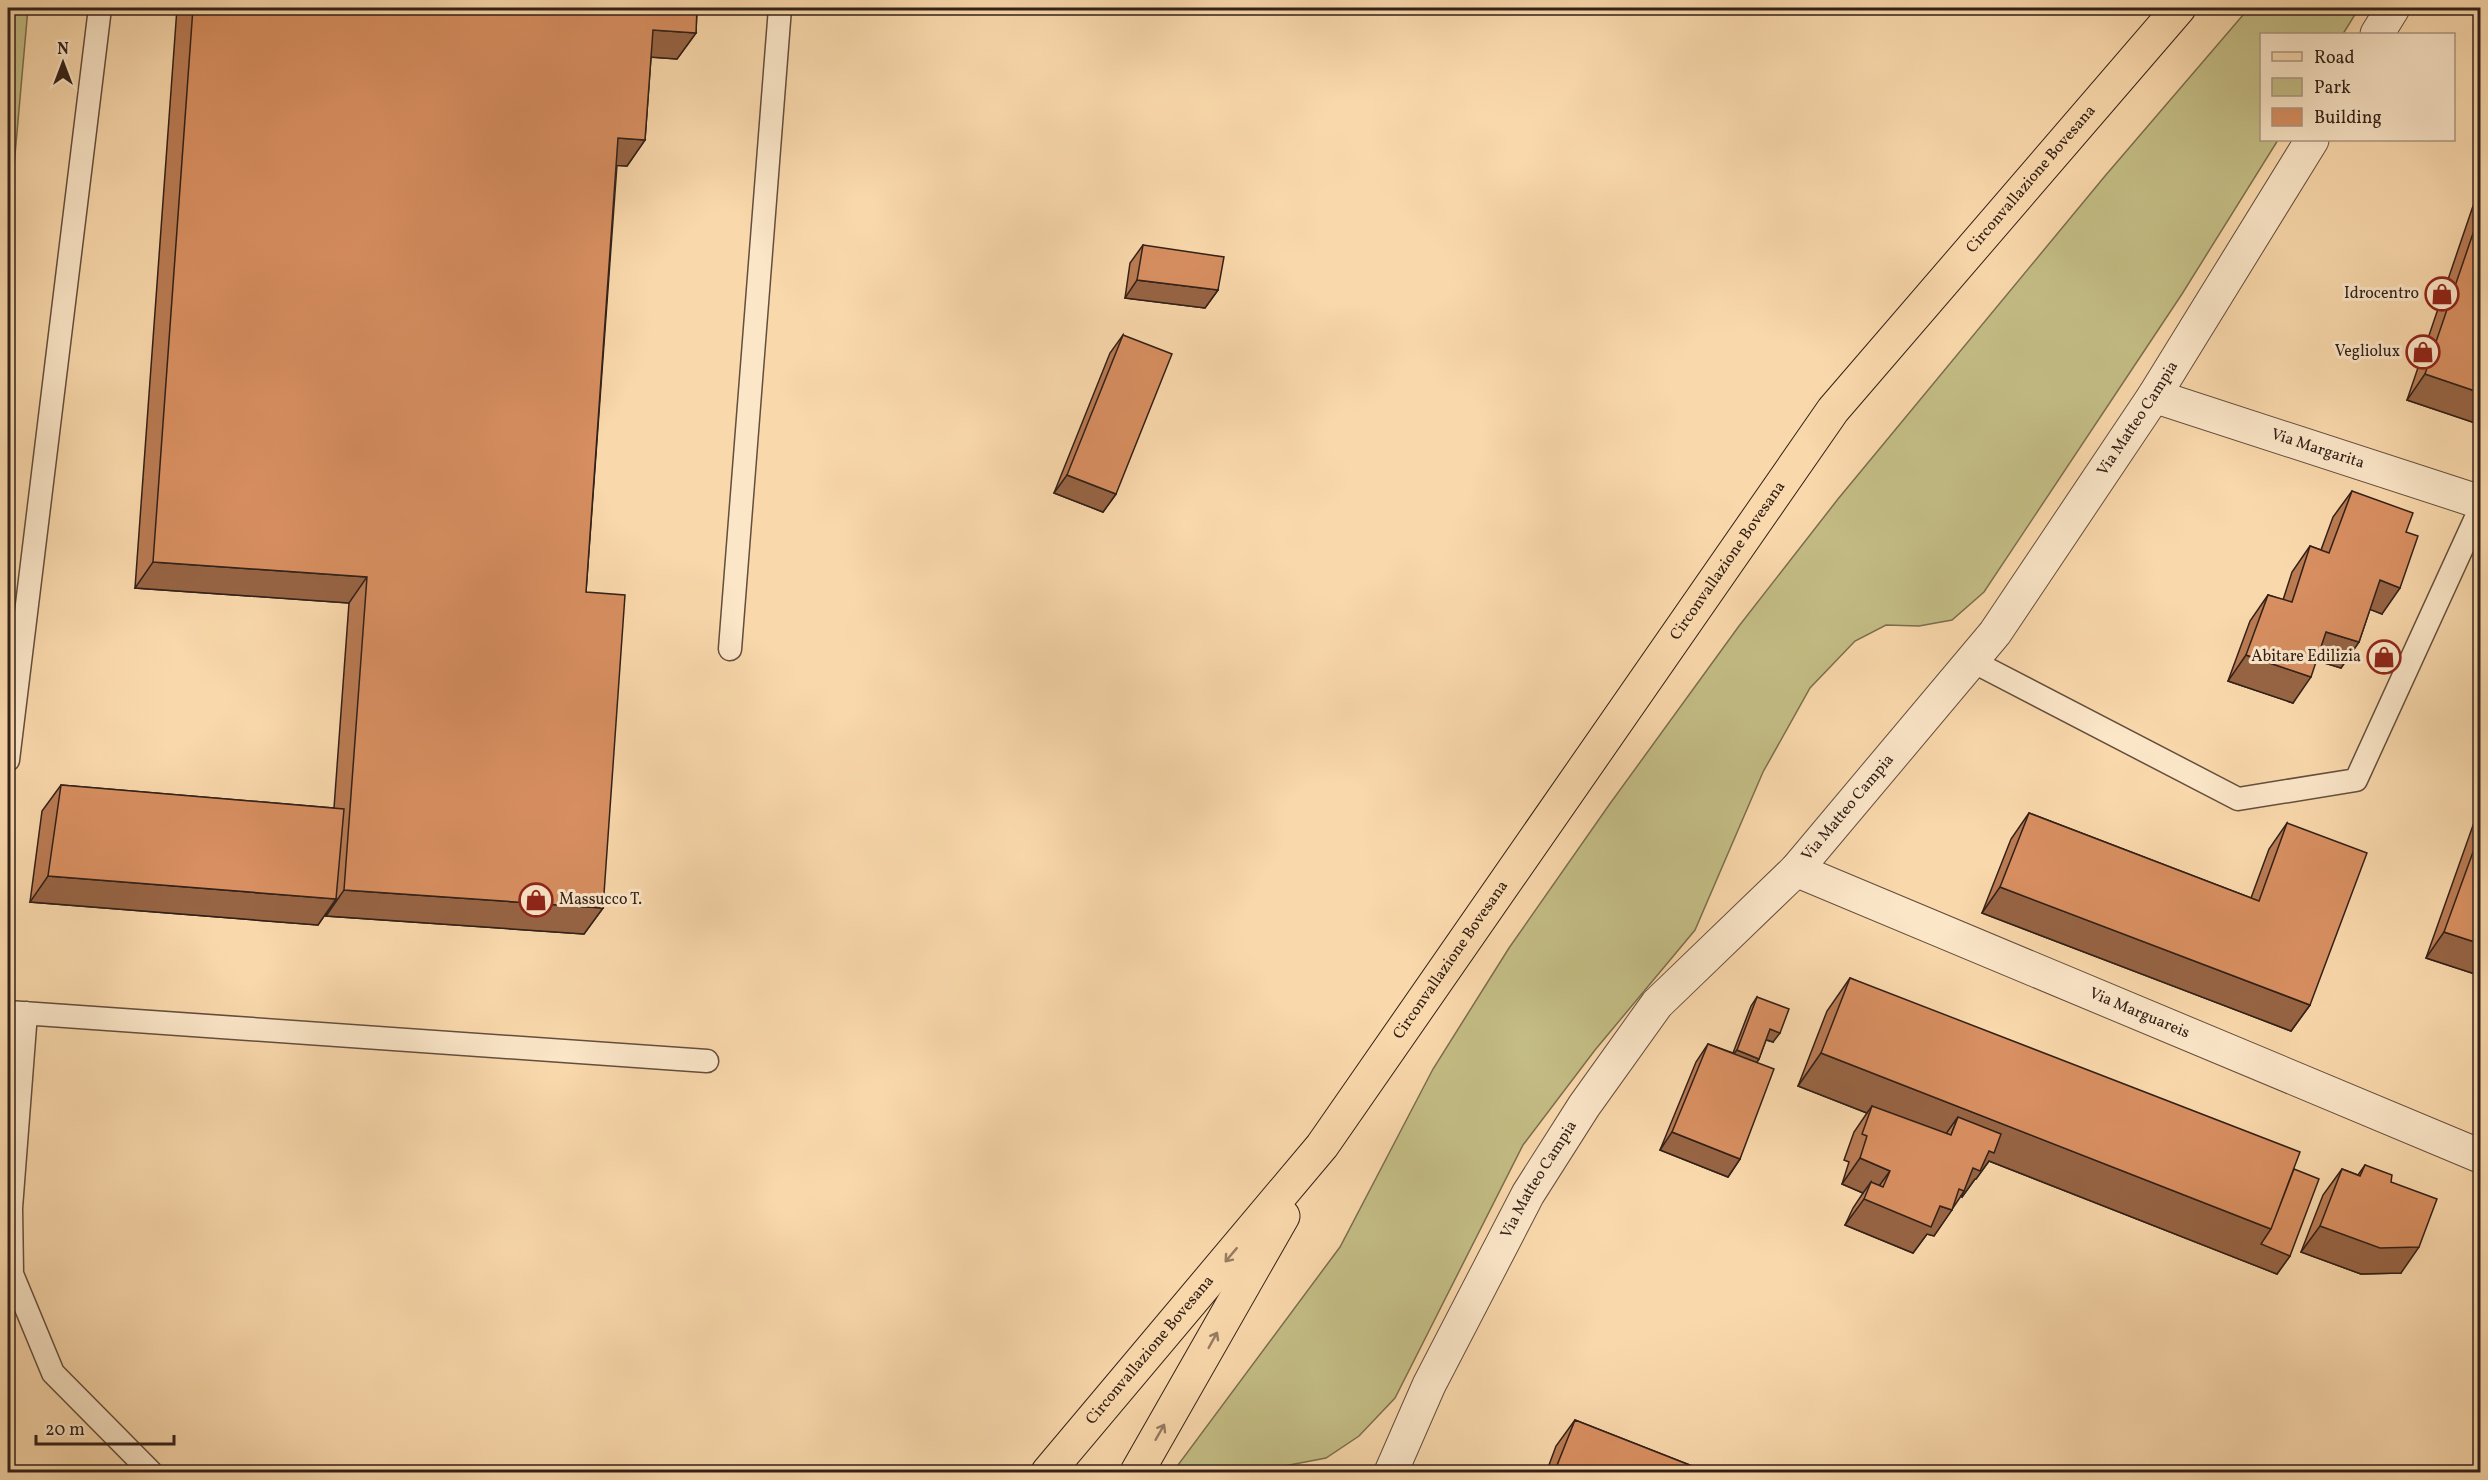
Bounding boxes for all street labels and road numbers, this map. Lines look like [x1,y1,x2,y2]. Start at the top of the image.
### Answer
street label: Circonvallazione Bovesana [1961,101,2101,258]
street label: Via Matteo Campia [2092,357,2184,481]
street label: Via Margarita [2268,424,2367,475]
street label: Circonvallazione Bovesana [1665,477,1791,645]
street label: Via Matteo Campia [1797,750,1900,866]
street label: Circonvallazione Bovesana [1388,876,1514,1044]
street label: Via Marguareis [2086,983,2193,1044]
street label: Via Matteo Campia [1496,1117,1583,1242]
street label: Circonvallazione Bovesana [1081,1271,1220,1430]

